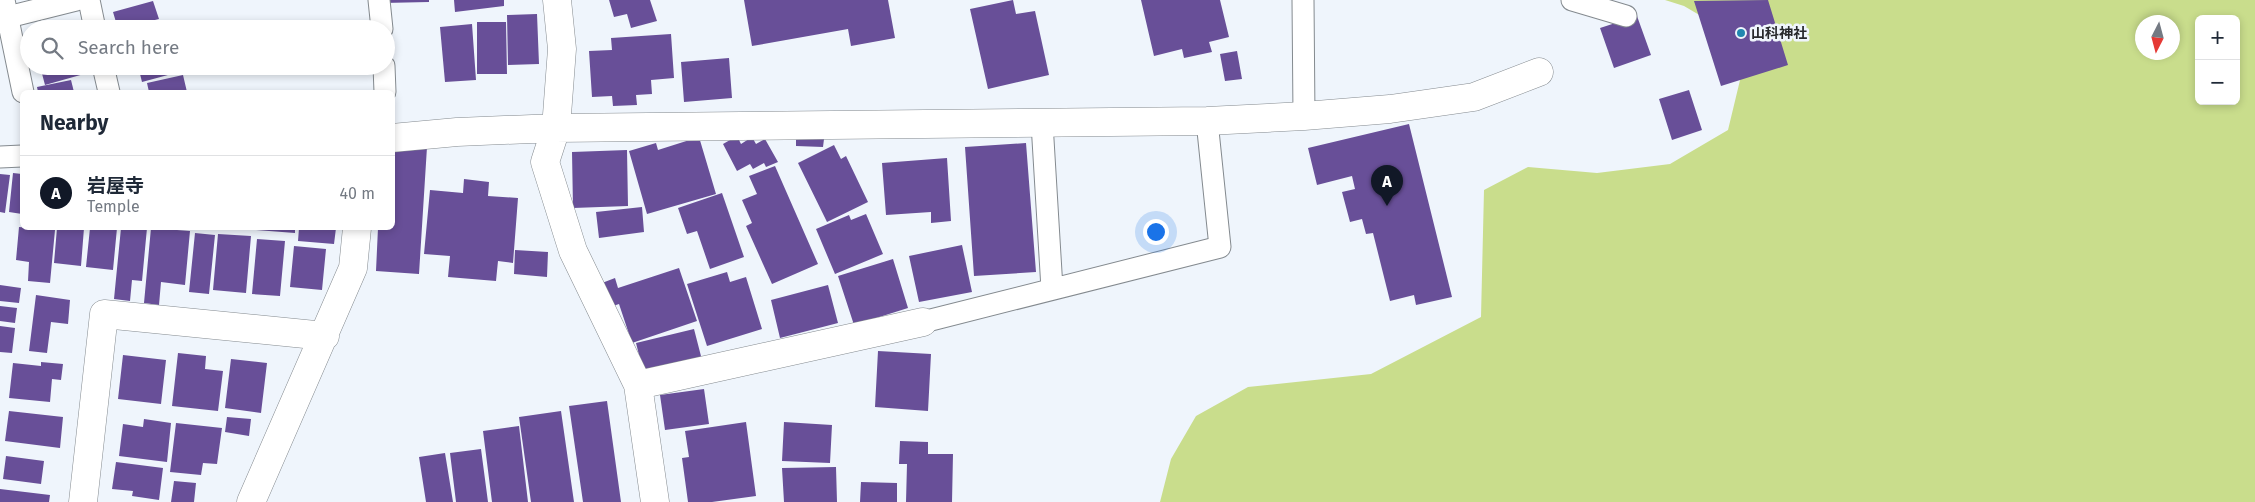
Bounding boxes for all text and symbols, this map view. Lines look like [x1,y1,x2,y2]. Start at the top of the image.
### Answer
north arrow [2135,15,2180,60]
map controls [2195,15,2240,105]
button: + [2195,15,2240,60]
search box [20,20,395,75]
place label: 山科神社 [1751,25,1807,42]
marker: 山科神社 [1735,27,1747,39]
icon: search [38,34,66,62]
text: Search here [78,36,179,59]
button: − [2195,60,2240,105]
text: Nearby [40,110,108,136]
pin: A [1371,165,1403,206]
text: 岩屋寺 [87,174,144,197]
text: A [51,184,61,203]
text: 40 m [340,184,375,203]
text: Temple [87,197,140,216]
your location [1143,219,1169,245]

